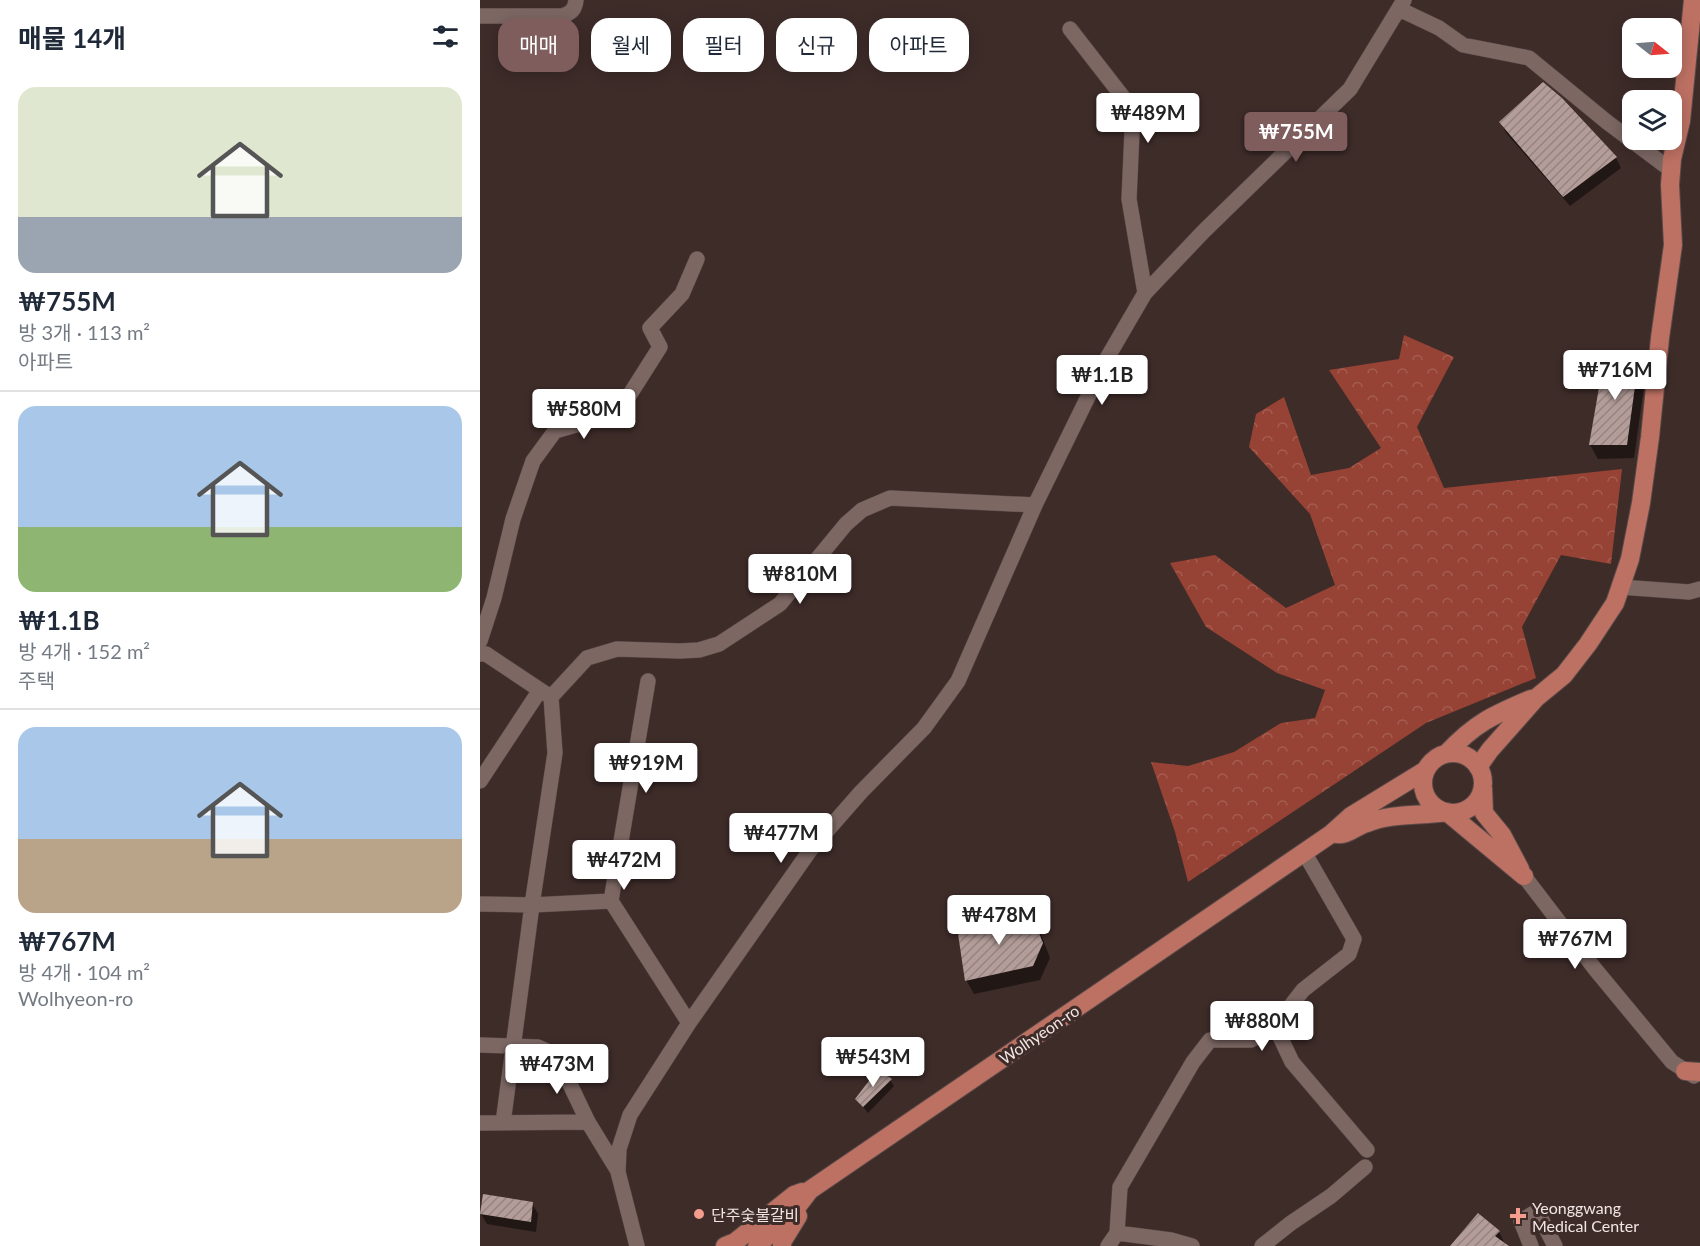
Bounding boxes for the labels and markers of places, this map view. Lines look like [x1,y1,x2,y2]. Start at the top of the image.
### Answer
pin: ₩489M [1106,93,1190,144]
pin: ₩755M [1254,112,1338,163]
pin: ₩716M [1573,350,1657,401]
pin: ₩1.1B [1060,355,1144,406]
pin: ₩580M [542,389,626,440]
pin: ₩810M [758,554,842,605]
pin: ₩919M [604,743,688,794]
pin: ₩477M [739,813,823,864]
pin: ₩472M [582,840,666,891]
pin: ₩478M [957,895,1041,946]
pin: ₩767M [1533,919,1617,970]
pin: ₩880M [1220,1001,1304,1052]
pin: ₩543M [831,1037,915,1088]
pin: ₩473M [515,1044,599,1095]
place label: Yeonggwang Medical Center [1532,1198,1639,1235]
place label: 단주숯불갈비 [711,1205,799,1224]
marker: 단주숯불갈비 [692,1207,706,1221]
marker: Yeonggwang Medical Center [1509,1207,1527,1225]

